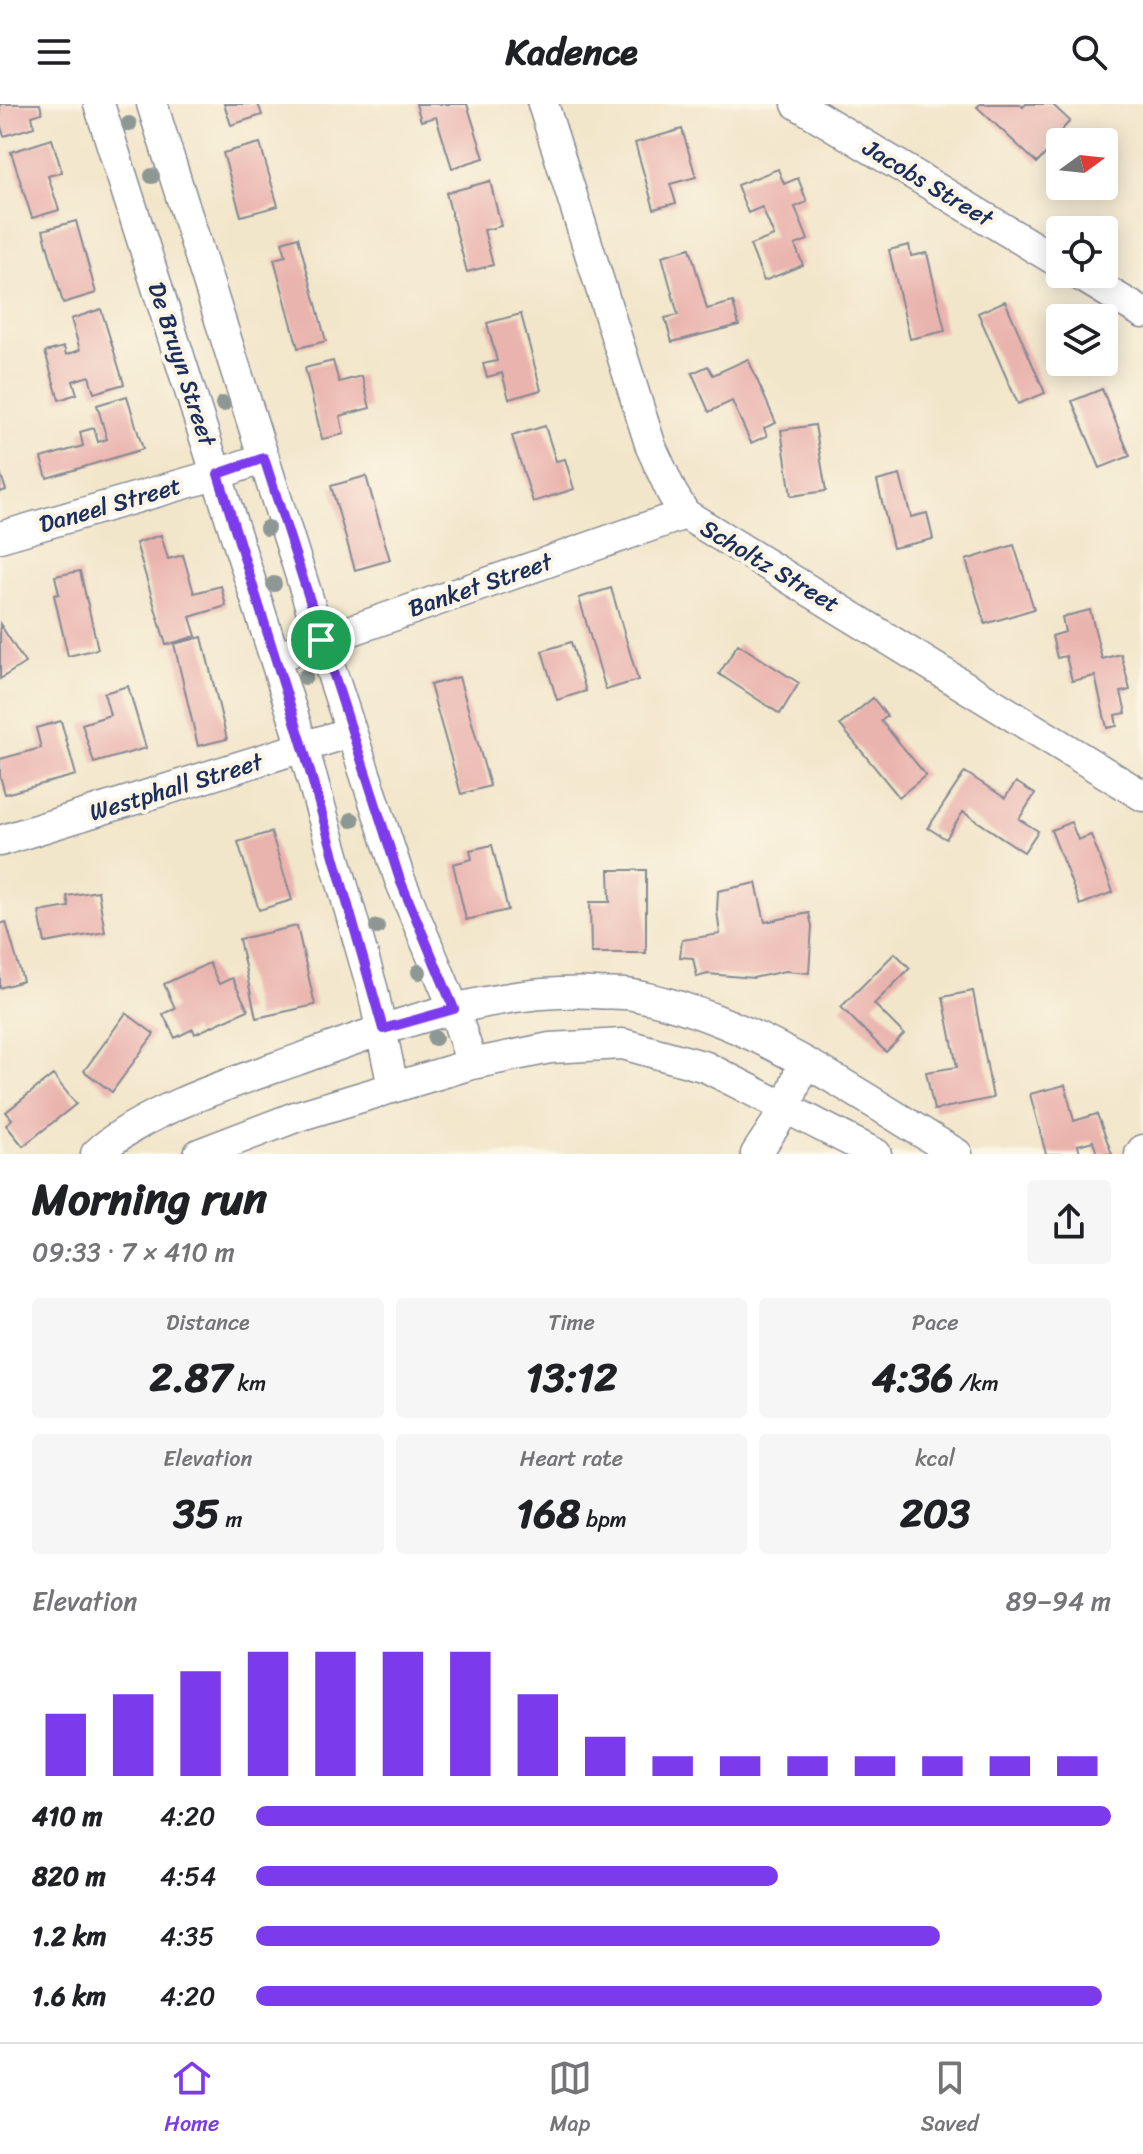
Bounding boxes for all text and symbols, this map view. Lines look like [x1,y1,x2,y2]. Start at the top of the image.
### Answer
text: Kadence [505,20,638,84]
icon: menu [32,30,76,74]
icon: search [1067,30,1111,74]
street label: Jacobs Street [854,127,1003,239]
north arrow [1046,128,1118,200]
map controls [1046,128,1118,376]
button: locate [1046,216,1118,288]
street label: De Bruyn Street [136,277,229,453]
button: layers [1046,304,1118,376]
street label: Daneel Street [34,465,186,545]
street label: Scholtz Street [692,508,848,624]
street label: Banket Street [402,540,559,629]
pin [287,606,355,674]
icon: arrive [299,618,343,662]
street label: Westphall Street [84,740,269,833]
text: Morning run [32,1160,267,1238]
button: share [1027,1180,1111,1264]
text: 09:33 · 7 × 410 m [32,1229,235,1275]
text: Distance [166,1303,250,1342]
text: Time [548,1303,595,1342]
text: Pace [912,1303,959,1342]
text: 2.87 [150,1342,232,1413]
text: 13:12 [526,1342,617,1413]
text: 4:36 [872,1342,953,1413]
text: km [232,1364,266,1403]
text: /km [953,1364,999,1403]
text: Elevation [163,1439,252,1478]
text: Heart rate [520,1439,623,1478]
text: kcal [915,1439,955,1478]
text: 35 [173,1478,220,1549]
text: 168 [516,1478,580,1549]
text: 203 [900,1478,970,1549]
text: m [220,1500,242,1539]
text: bpm [580,1500,627,1539]
text: Elevation [32,1578,137,1624]
text: 89–94 m [1006,1578,1111,1624]
text: 410 m [32,1793,103,1839]
text: 4:20 [160,1793,216,1839]
text: 820 m [32,1853,106,1899]
text: 4:54 [160,1853,216,1899]
text: 1.2 km [32,1913,107,1959]
text: 4:35 [160,1913,214,1959]
text: 1.6 km [32,1973,106,2019]
text: 4:20 [160,1973,216,2019]
tab: Home [164,2056,219,2143]
tab: Map [548,2056,592,2143]
tab: Saved [921,2056,979,2143]

